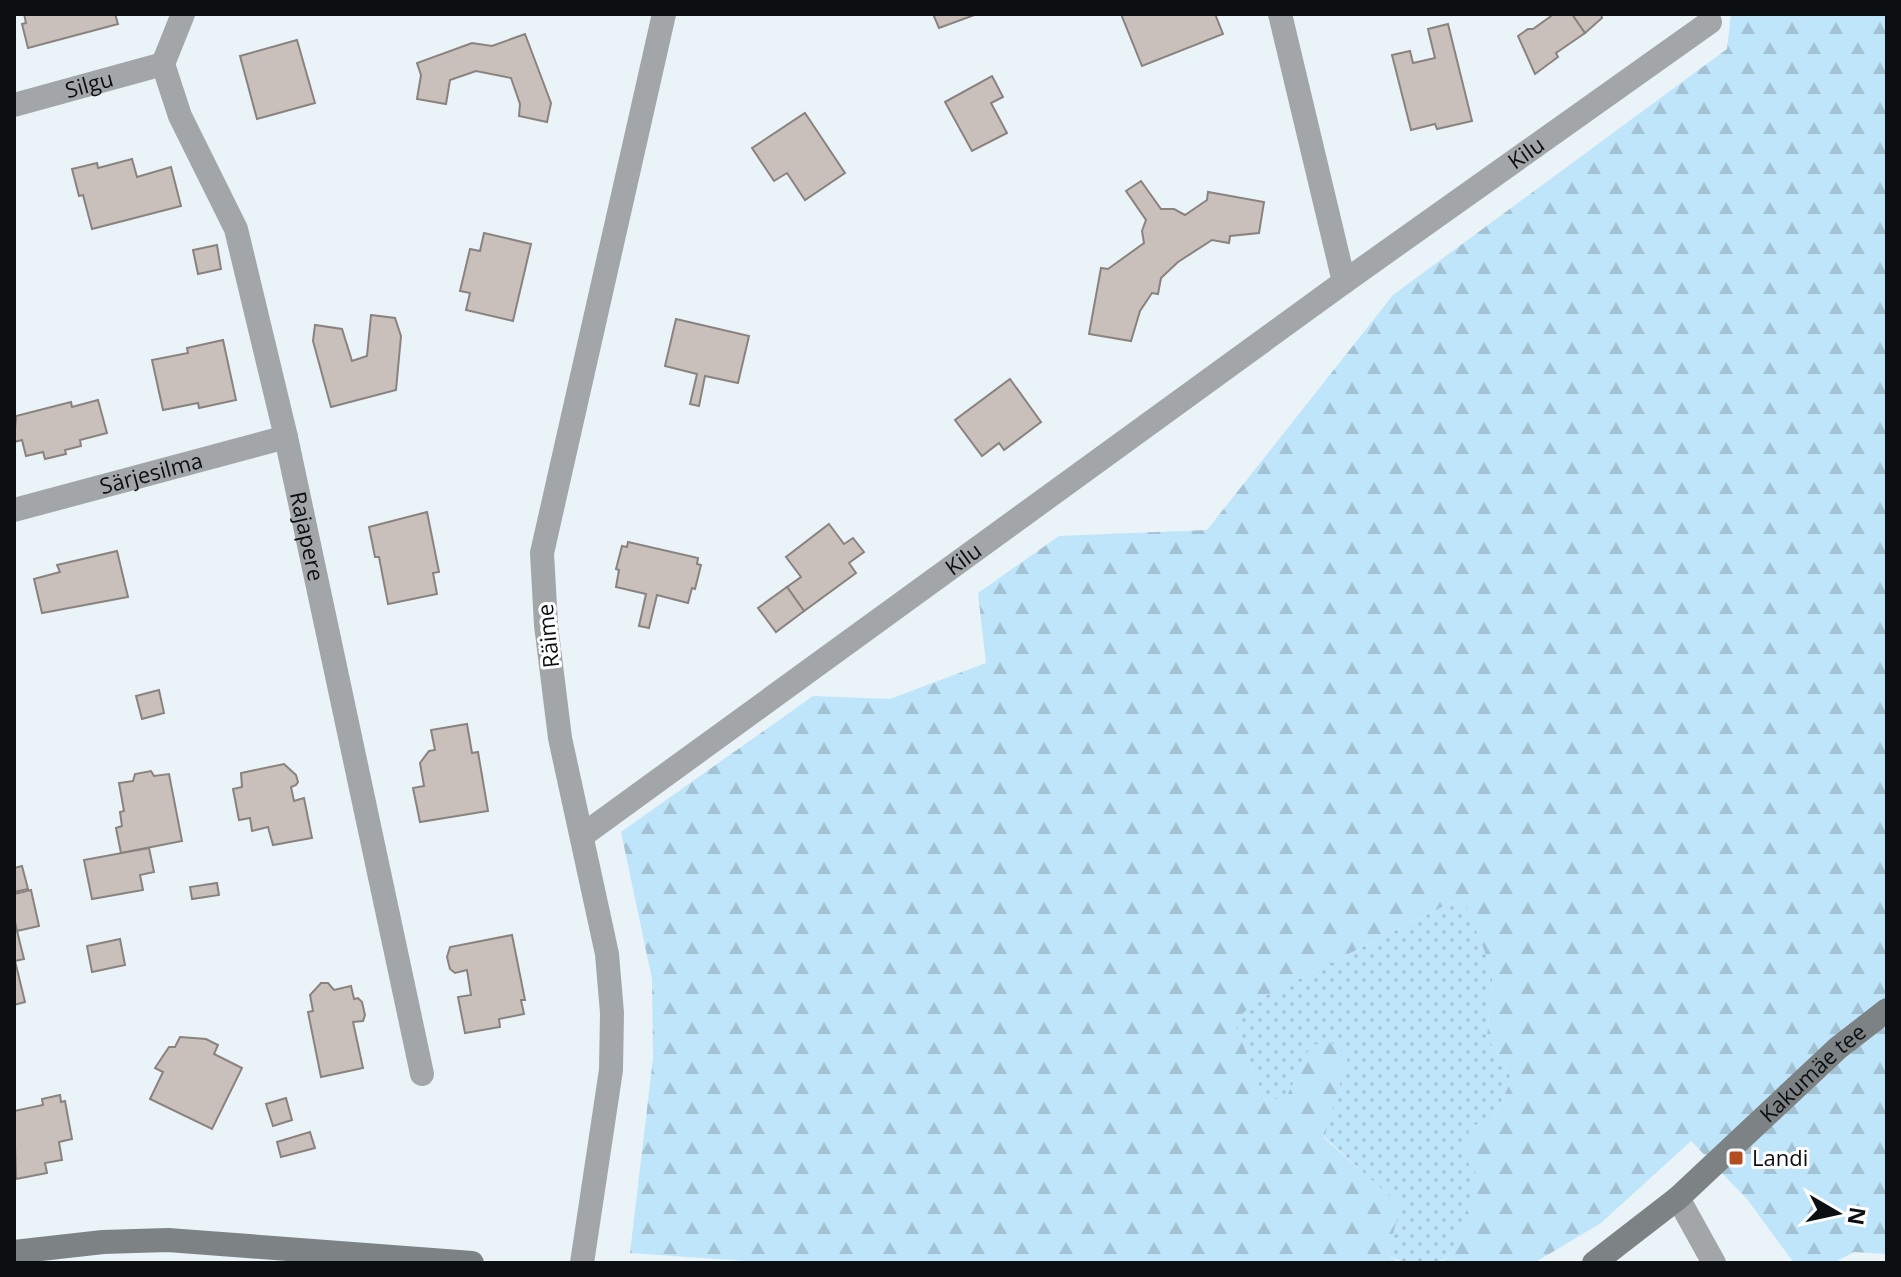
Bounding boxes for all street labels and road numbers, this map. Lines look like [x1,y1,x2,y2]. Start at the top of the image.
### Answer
street label: Silgu [62,62,116,104]
street label: Kilu [1501,129,1550,175]
street label: Särjesilma [96,444,206,500]
street label: Rajapere [284,488,332,583]
street label: Kilu [938,535,987,581]
street label: Räime [529,603,565,670]
street label: Kakumäe tee [1752,1016,1871,1128]

